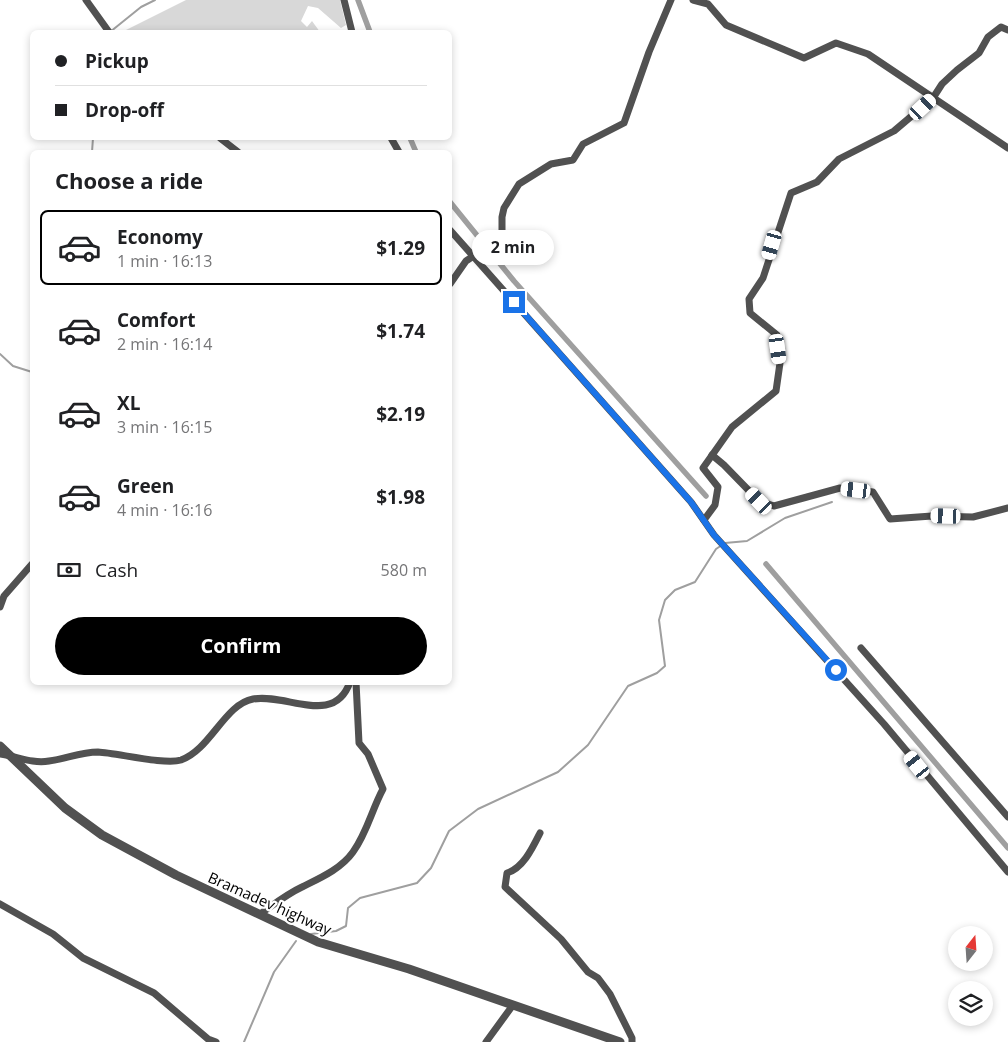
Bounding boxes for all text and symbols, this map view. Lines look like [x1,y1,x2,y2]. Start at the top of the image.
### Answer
text: Pickup [85,48,149,74]
car [906,91,939,123]
text: Drop-off [85,97,164,123]
text: Choose a ride [55,165,203,195]
text: Economy [117,224,203,250]
icon: car [57,225,102,270]
car [760,229,783,261]
callout: 2 min [473,230,555,264]
text: $1.29 [376,235,425,261]
text: 2 min [491,236,535,258]
text: 1 min · 16:13 [117,250,212,272]
route end [503,291,525,313]
text: Comfort [117,307,196,333]
icon: car [57,308,102,353]
text: $1.74 [376,318,425,344]
text: 2 min · 16:14 [117,333,212,355]
car [768,333,787,365]
text: XL [117,390,140,416]
icon: car [57,391,102,436]
text: $2.19 [376,401,425,427]
text: 3 min · 16:15 [117,416,212,438]
text: Green [117,473,174,499]
icon: car [57,474,102,519]
car [840,481,871,499]
text: $1.98 [376,484,425,510]
car [743,485,774,517]
text: 4 min · 16:16 [117,499,212,521]
car [930,508,961,524]
icon: cash [55,556,83,584]
text: Cash [95,557,138,583]
text: 580 m [381,559,427,581]
button: Confirm [55,617,427,675]
route start [825,659,847,681]
car [901,749,932,781]
street label: Bramadev highway [205,867,335,939]
north arrow [948,926,992,971]
map controls [948,926,993,1026]
button: layers [948,981,993,1026]

